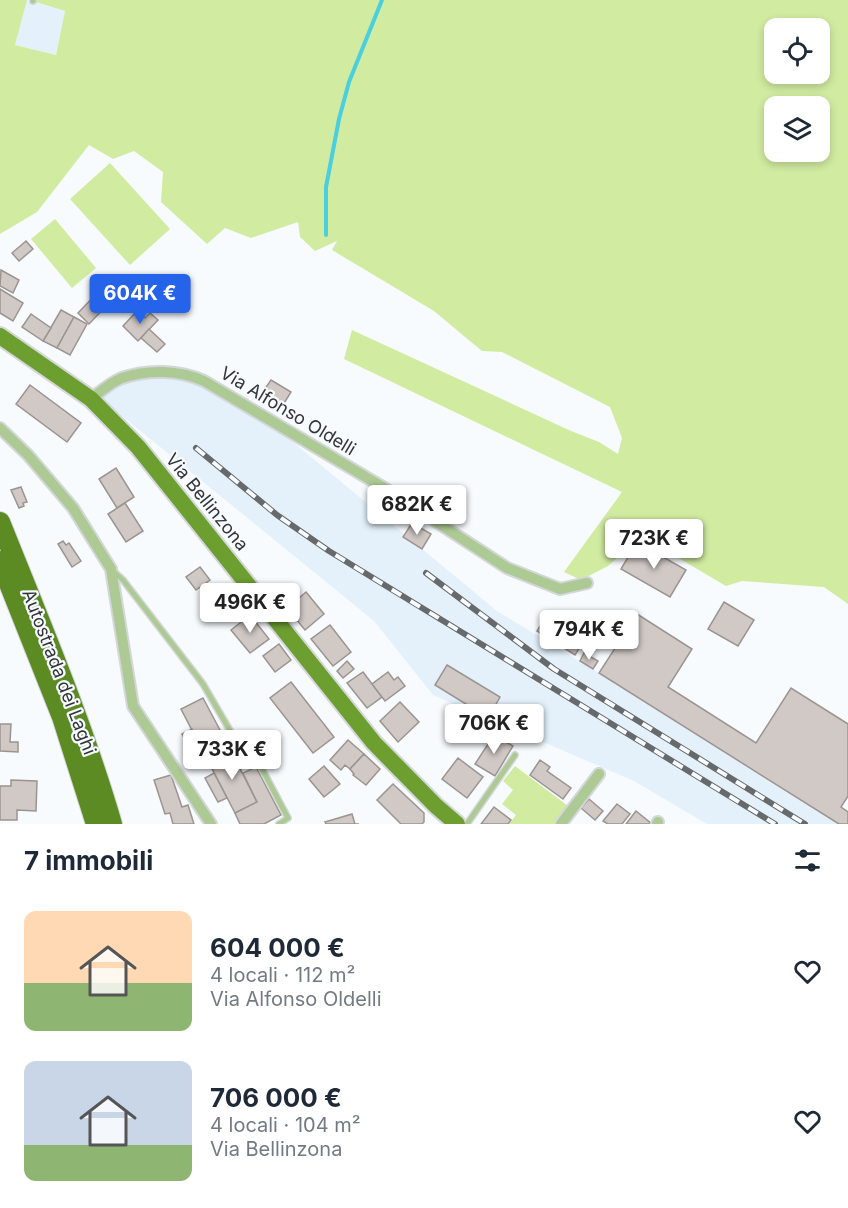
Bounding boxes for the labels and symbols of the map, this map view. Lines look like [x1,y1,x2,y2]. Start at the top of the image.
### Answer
pin: 604K € [91,274,189,325]
street label: Via Alfonso Oldelli [217,362,360,459]
street label: Via Bellinzona [162,449,253,555]
pin: 682K € [368,485,466,536]
pin: 723K € [605,519,703,570]
pin: 496K € [201,583,299,634]
street label: Autostrada dei Laghi [18,586,101,757]
pin: 794K € [540,610,638,661]
pin: 706K € [445,704,543,755]
pin: 733K € [183,730,281,781]

